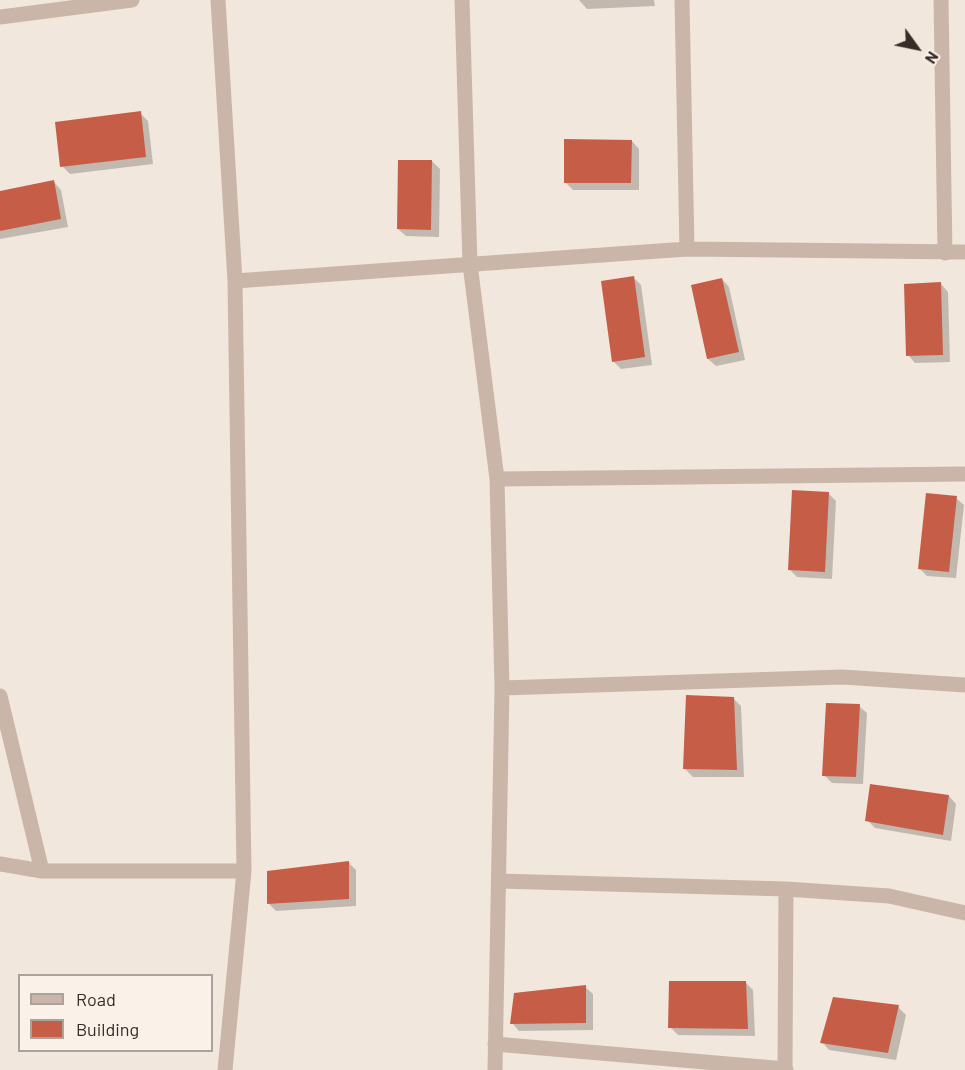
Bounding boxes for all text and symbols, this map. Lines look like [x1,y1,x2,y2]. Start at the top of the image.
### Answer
north arrow [887,18,947,78]
text: N [922,48,943,68]
legend [18,974,213,1052]
text: Road [76,988,116,1010]
text: Building [76,1018,139,1040]

